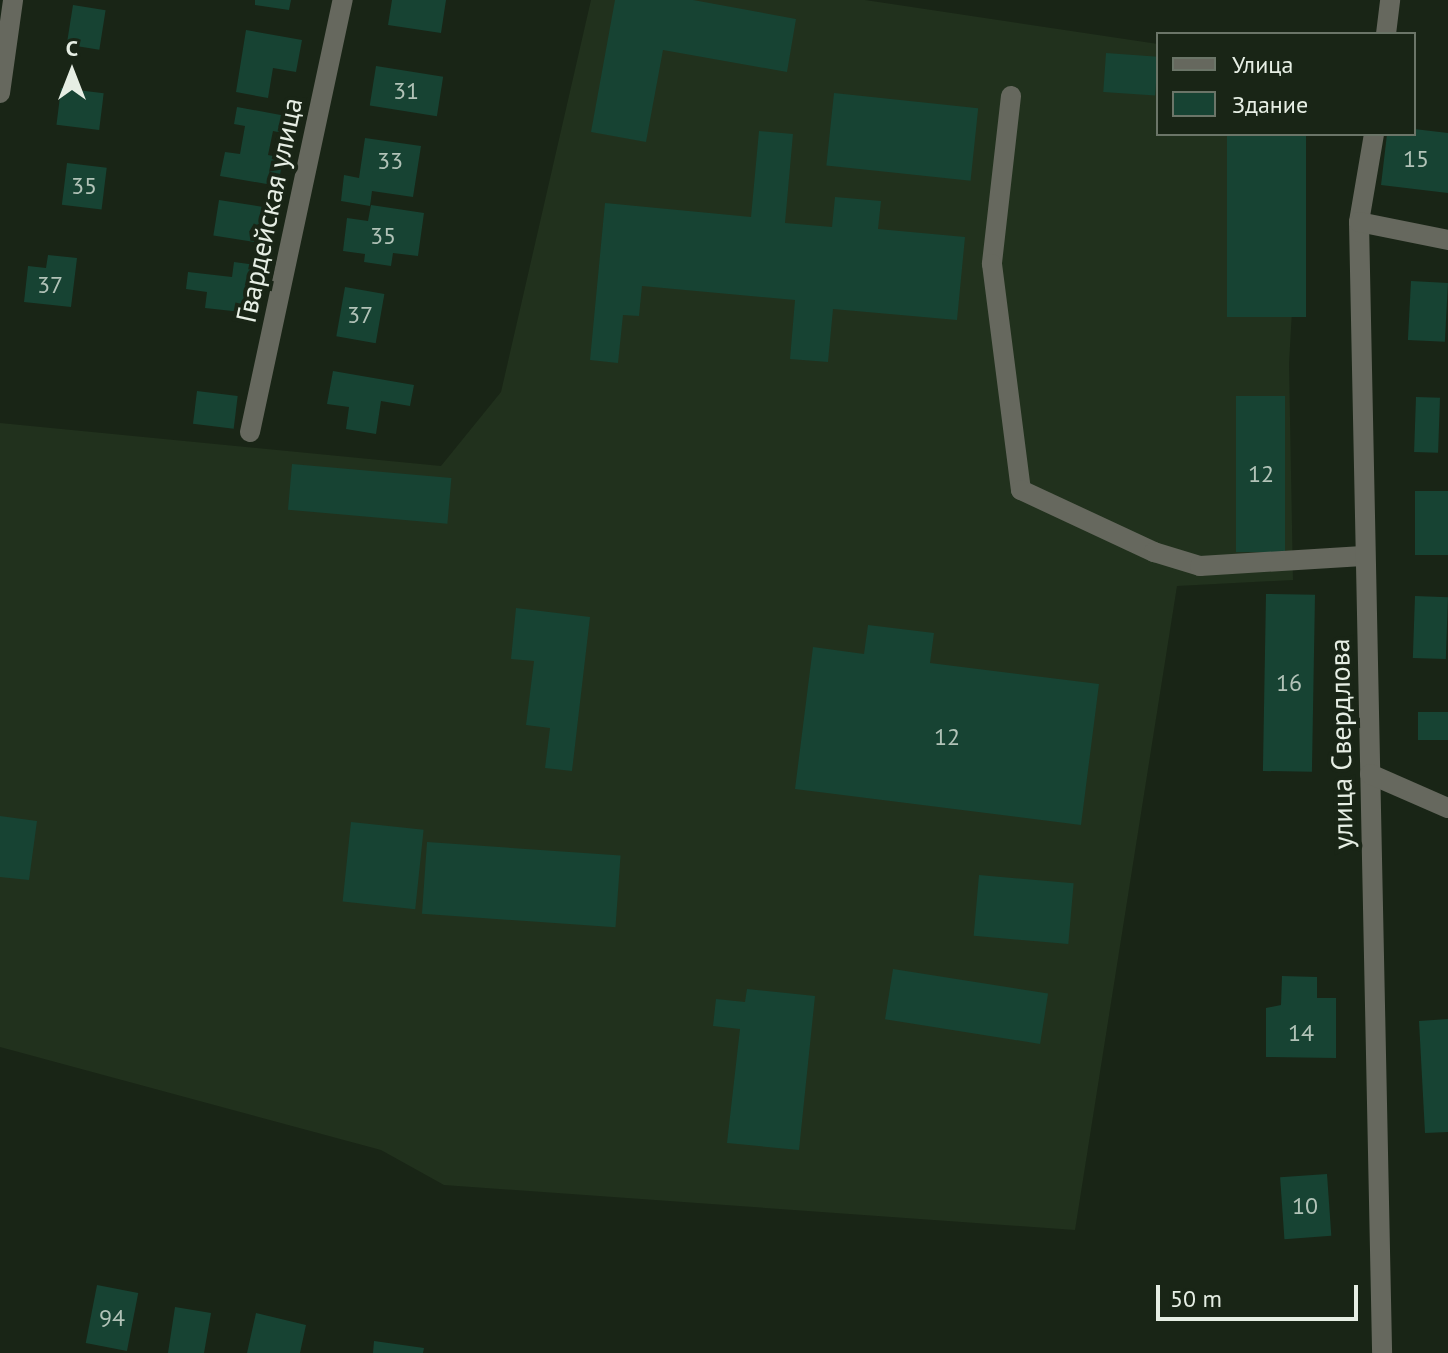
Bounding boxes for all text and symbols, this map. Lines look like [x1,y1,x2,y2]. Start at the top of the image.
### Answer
north arrow [32,32,112,112]
legend [1156,32,1416,136]
text: С [66,34,78,62]
text: Улица [1232,49,1293,80]
house number: 31 [393,77,419,105]
text: Здание [1232,89,1308,120]
street label: Гвардейская улица [229,95,309,325]
house number: 15 [1403,145,1429,173]
house number: 33 [377,147,403,175]
house number: 35 [71,172,97,200]
house number: 35 [370,222,396,250]
house number: 37 [37,271,63,299]
house number: 37 [347,301,373,329]
house number: 12 [1248,460,1274,488]
street label: улица Свердлова [1322,638,1360,850]
house number: 16 [1276,669,1302,697]
house number: 12 [934,723,960,751]
house number: 14 [1288,1019,1314,1047]
house number: 10 [1292,1192,1318,1220]
scale bar [1160,1269,1362,1319]
text: 50 m [1170,1283,1222,1314]
house number: 94 [99,1304,125,1332]

